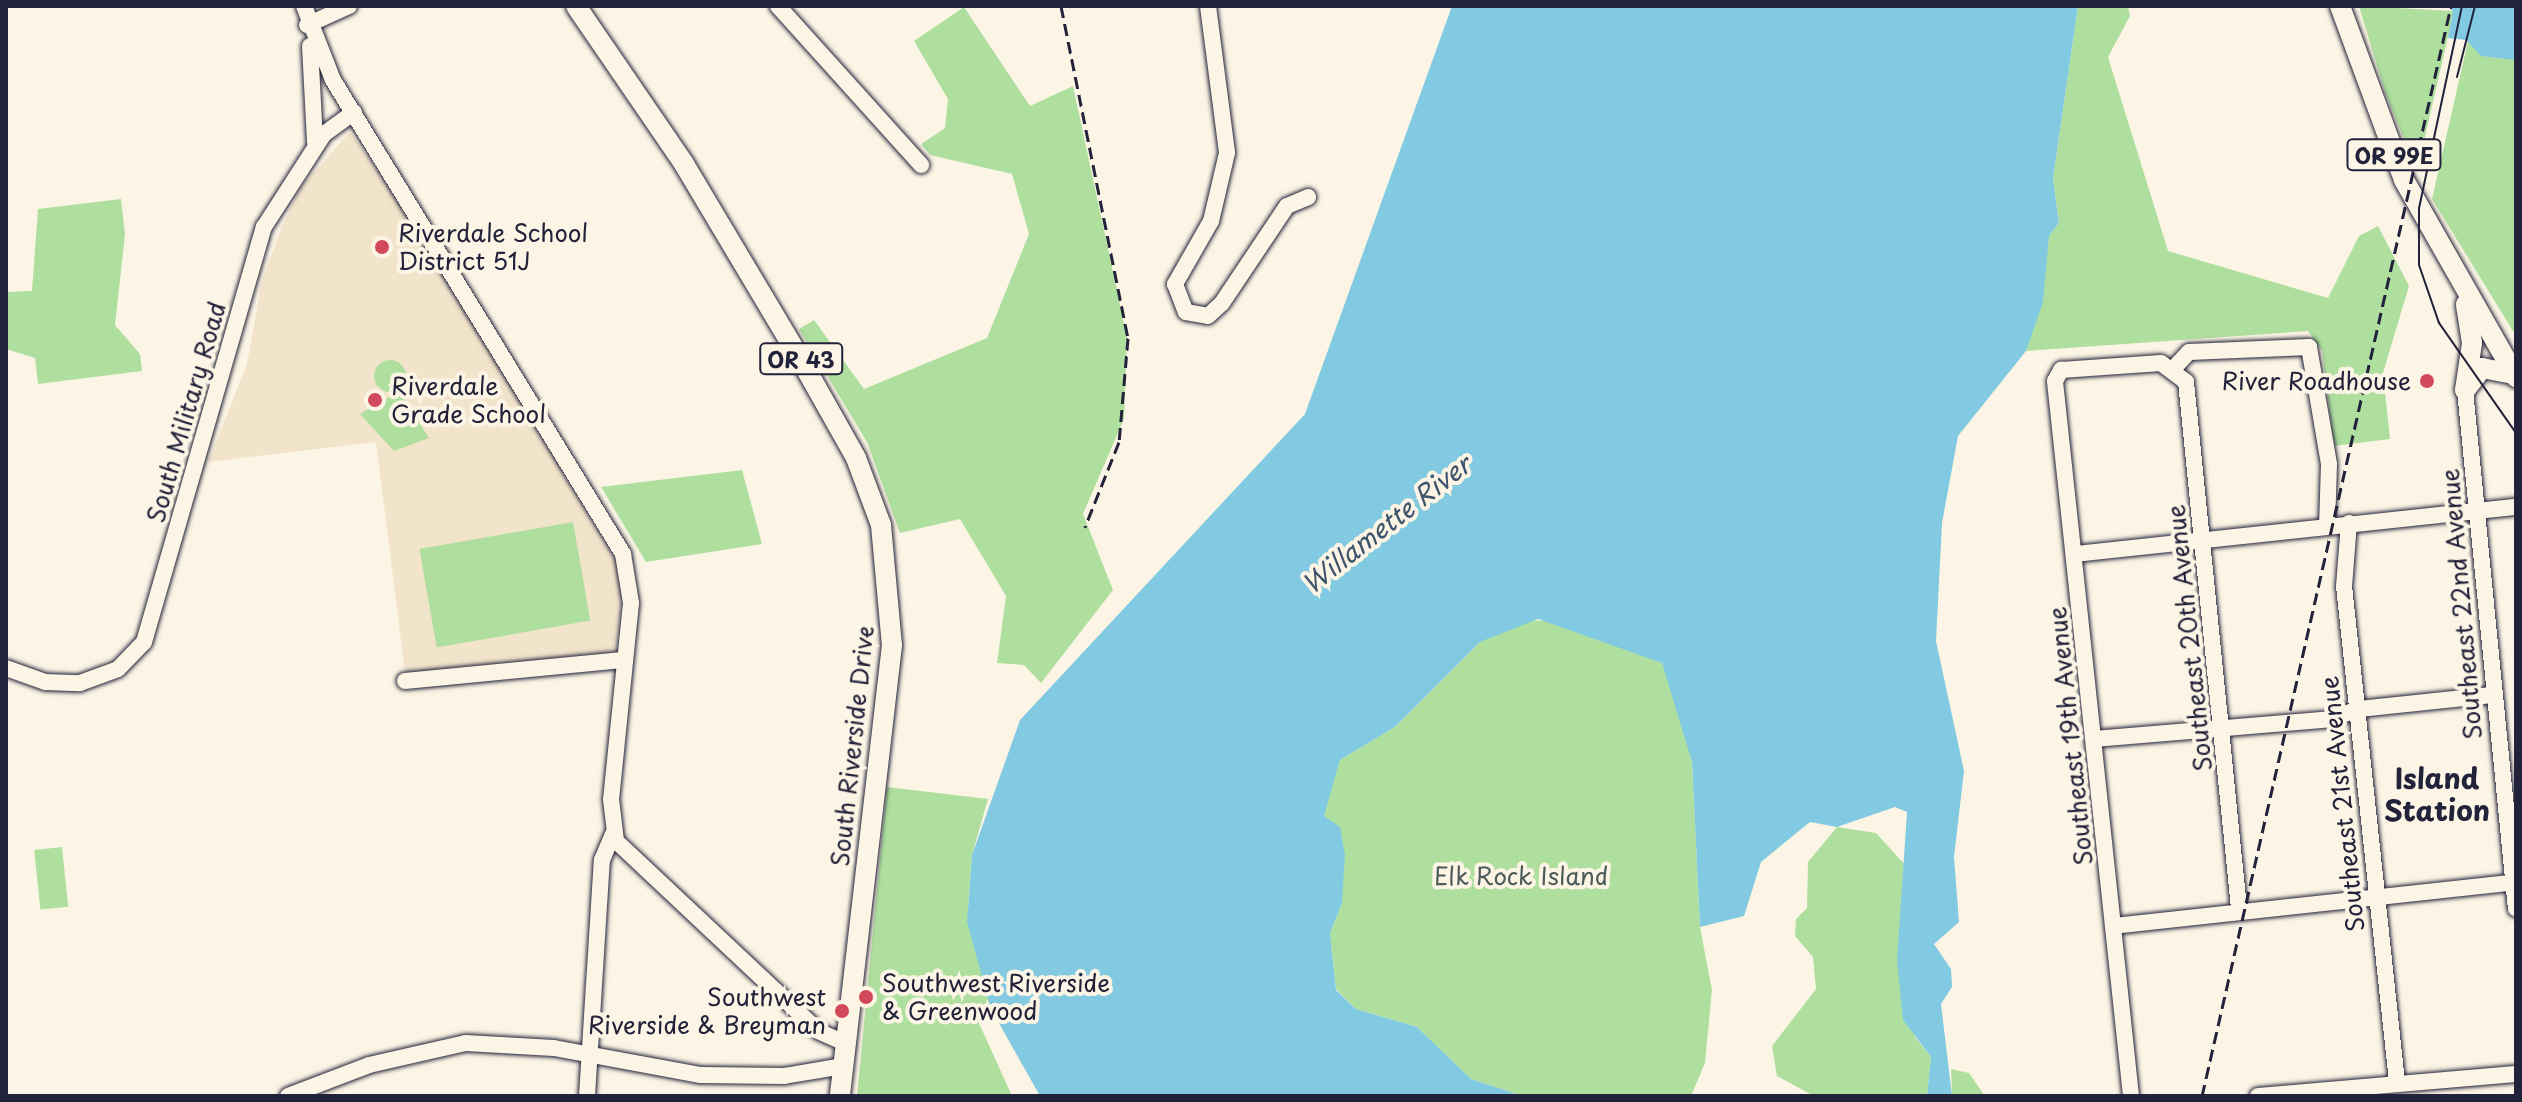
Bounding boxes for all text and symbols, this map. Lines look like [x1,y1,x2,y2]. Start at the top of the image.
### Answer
road number: OR 99E [2344,137,2444,173]
place label: Riverdale School District 51J [398,219,589,275]
marker: Riverdale School District 51J [373,238,391,256]
street label: South Military Road [140,297,232,527]
road number: OR 43 [757,341,845,377]
place label: River Roadhouse [2220,367,2411,395]
place label: Riverdale Grade School [391,372,546,428]
marker: River Roadhouse [2418,372,2436,390]
marker: Riverdale Grade School [366,391,384,409]
water label: Willamette River [1295,448,1477,600]
street label: Southeast 22nd Avenue [2435,467,2487,741]
street label: Southeast 20th Avenue [2161,503,2217,773]
street label: Southeast 19th Avenue [2042,606,2098,866]
street label: South Riverside Drive [825,623,879,869]
street label: Southeast 21st Avenue [2314,673,2370,935]
district label: Island Station [2384,761,2490,827]
park label: Elk Rock Island [1433,862,1609,890]
place label: Southwest Riverside & Greenwood [882,969,1111,1025]
place label: Southwest Riverside & Breyman [587,983,826,1039]
marker: Southwest Riverside & Greenwood [857,988,875,1006]
marker: Southwest Riverside & Breyman [833,1002,851,1020]

